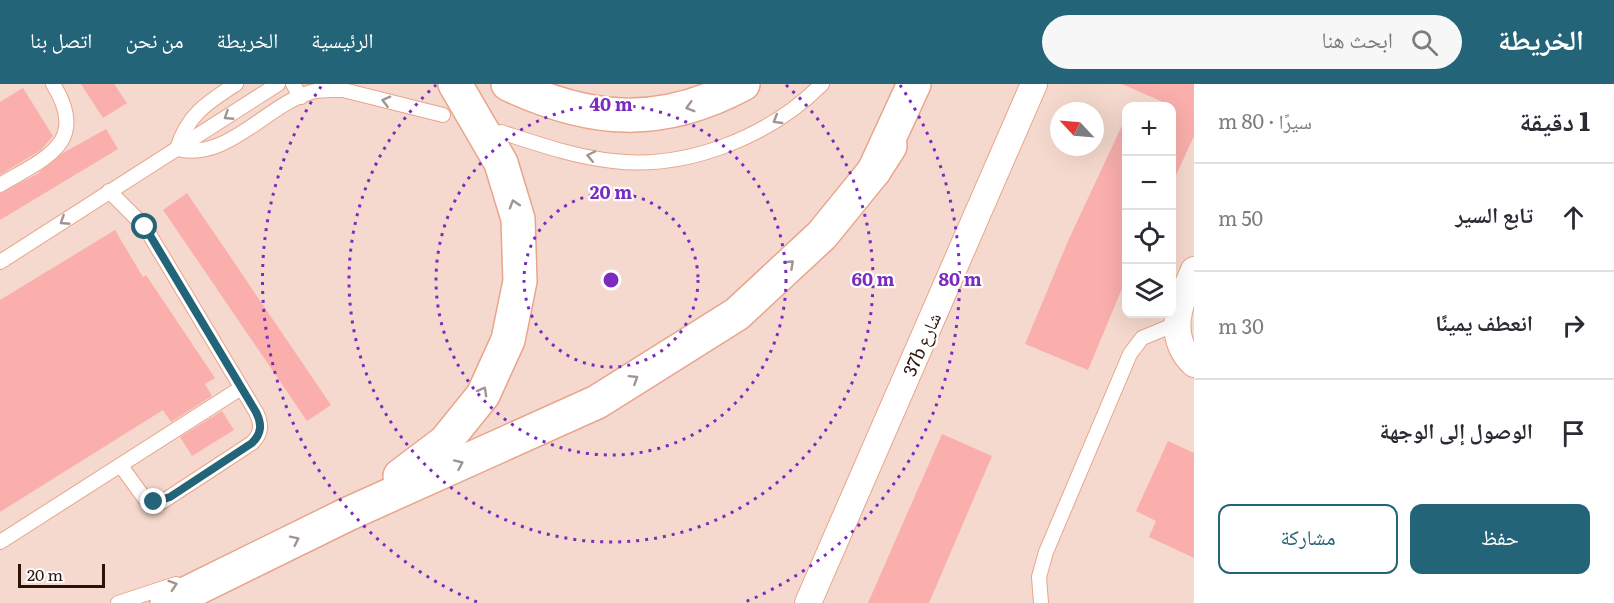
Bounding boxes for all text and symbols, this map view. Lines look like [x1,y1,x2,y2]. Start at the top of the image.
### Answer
search box [1042,15,1462,69]
text: الخريطة [1498,17,1584,59]
text: ابحث هنا [1322,22,1393,55]
text: اتصل بنا [30,23,92,54]
text: من نحن [125,23,183,54]
text: الخريطة [216,23,278,54]
text: الرئيسية [311,23,374,54]
icon: search [1408,26,1441,59]
text: 40 m [589,90,633,117]
one-way arrow [381,95,391,108]
one-way arrow [685,100,696,112]
text: 1 دقيقة [1519,100,1590,139]
north arrow [1050,102,1104,156]
map controls [1122,102,1176,318]
button: + [1122,102,1176,156]
text: سيرًا · 80 m [1218,105,1312,135]
one-way arrow [224,108,234,120]
one-way arrow [773,113,783,125]
one-way arrow [586,151,596,164]
button: − [1122,156,1176,210]
text: 20 m [590,178,632,205]
text: تابع السير [1455,197,1533,230]
one-way arrow [509,199,521,210]
icon: ahead [1557,201,1590,234]
text: 50 m [1218,202,1263,232]
button: locate [1122,210,1176,264]
one-way arrow [60,213,70,225]
route start [131,213,157,239]
one-way arrow [784,260,794,271]
button: layers [1122,264,1176,318]
text: 60 m [851,265,895,292]
text: 80 m [938,265,982,292]
centre of rings [601,270,621,290]
text: انعطف يمينًا [1435,305,1533,338]
street label: 37b شارع [895,308,947,380]
icon: right [1557,309,1590,342]
text: 30 m [1218,310,1264,340]
one-way arrow [628,374,638,386]
one-way arrow [476,387,487,397]
text: الوصول إلى الوجهة [1380,413,1533,446]
icon: arrive [1557,417,1590,450]
one-way arrow [452,460,463,472]
route end [140,488,166,514]
button: مشاركة [1218,504,1398,574]
button: حفظ [1410,504,1590,574]
one-way arrow [289,536,300,548]
scale bar [18,561,105,588]
text: 20 m [27,562,63,586]
one-way arrow [167,580,178,592]

